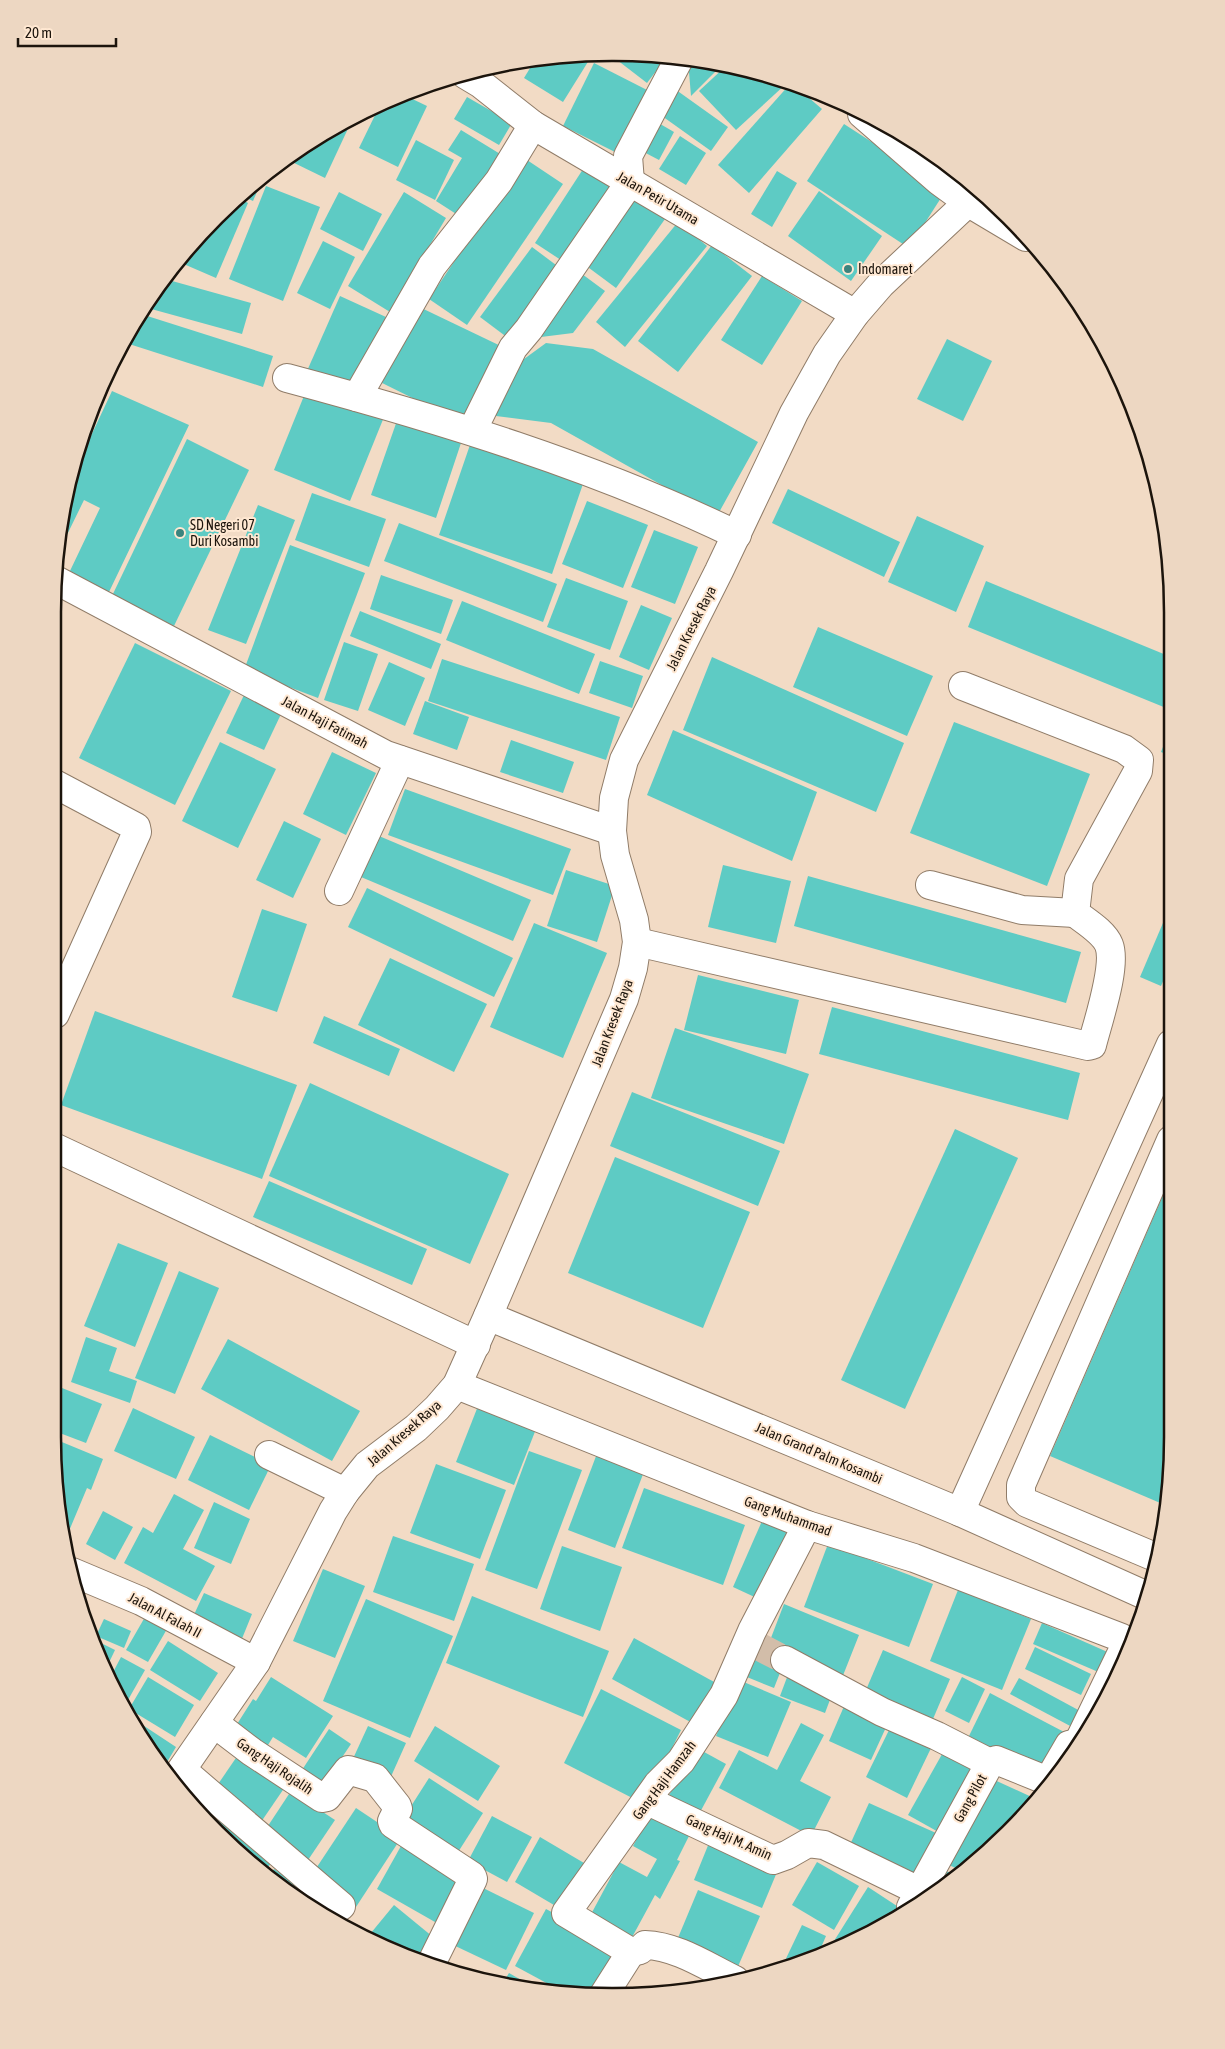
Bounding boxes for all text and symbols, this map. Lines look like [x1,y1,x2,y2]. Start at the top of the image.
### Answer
scale bar [18,15,115,47]
text: 20 m [25,24,52,41]
street label: Jalan Petir Utama [614,168,702,228]
place label: Indomaret [858,261,913,277]
marker: Indomaret [842,263,854,275]
place label: SD Negeri 07 Duri Kosambi [190,517,258,549]
marker: SD Negeri 07 Duri Kosambi [174,527,186,539]
street label: Jalan Kresek Raya [663,583,719,673]
street label: Jalan Haji Fatimah [279,693,371,751]
street label: Jalan Kresek Raya [588,977,636,1069]
street label: Jalan Kresek Raya [364,1397,444,1469]
street label: Jalan Grand Palm Kosambi [753,1419,885,1487]
street label: Gang Muhammad [742,1493,834,1539]
street label: Jalan Al Falah II [126,1589,204,1641]
street label: Gang Haji Rojalih [234,1735,316,1797]
street label: Gang Haji Hamzah [629,1737,699,1823]
street label: Gang Pilot [950,1771,990,1825]
street label: Gang Haji M. Amin [684,1811,774,1863]

